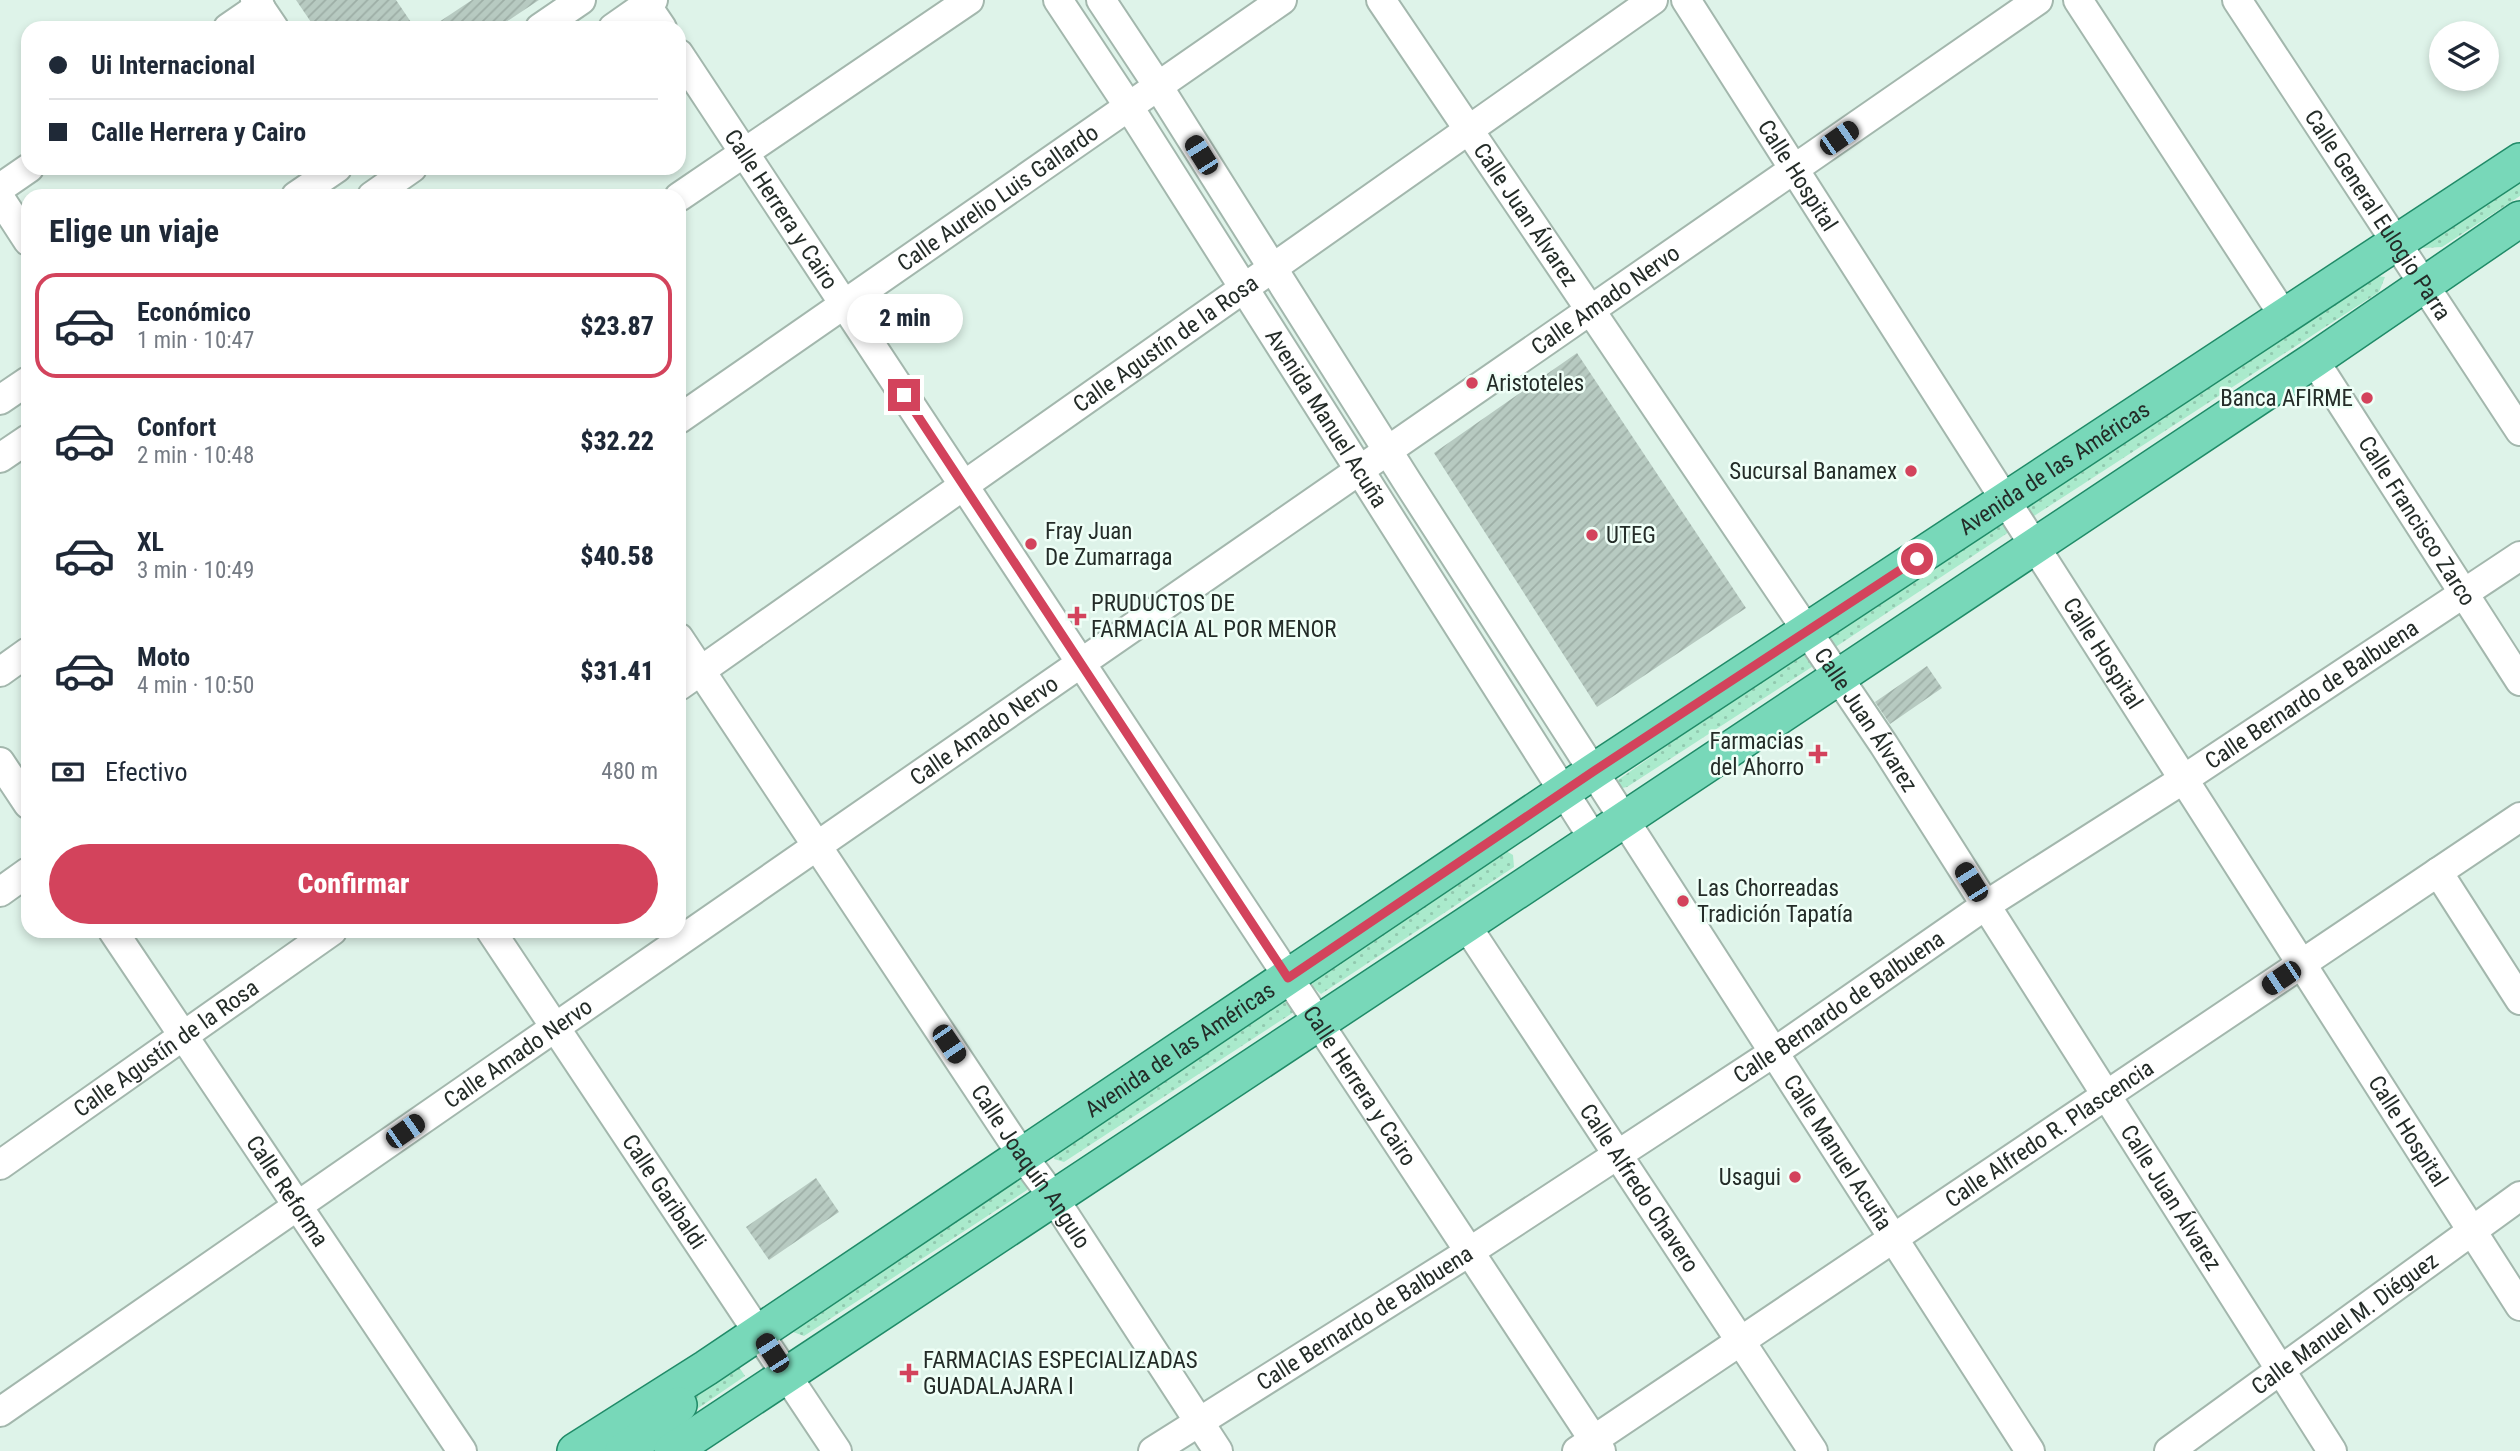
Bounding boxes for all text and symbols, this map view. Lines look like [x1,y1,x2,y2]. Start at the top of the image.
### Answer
map controls [2429,21,2499,91]
button: layers [2429,21,2499,91]
text: Ui Internacional [91,50,255,80]
street label: Calle General Eulogio Parra [2299,105,2456,325]
street label: Calle Hospital [1752,115,1843,236]
text: Calle Herrera y Cairo [91,117,306,147]
car [1816,117,1863,159]
street label: Calle Aurelio Luis Gallardo [892,119,1104,277]
street label: Calle Herrera y Cairo [719,125,843,294]
car [1181,132,1222,178]
street label: Calle Juan Álvarez [1468,138,1584,292]
text: Elige un viaje [49,212,219,250]
street label: Calle Amado Nervo [1526,240,1685,361]
street label: Calle Agustín de la Rosa [1068,269,1263,418]
icon: car [53,294,116,357]
callout: 2 min [846,294,962,342]
text: Económico [137,297,251,327]
text: 2 min [879,305,931,332]
text: $23.87 [580,311,654,341]
street label: Avenida Manuel Acuña [1259,324,1393,513]
text: 1 min · 10:47 [137,327,254,354]
place label: Aristoteles [1486,370,1584,397]
marker: Aristoteles [1464,375,1480,391]
route end [888,379,920,411]
place label: Banca AFIRME [2220,385,2353,412]
marker: Banca AFIRME [2359,390,2375,406]
street label: Avenida de las Américas [1954,396,2155,541]
icon: car [53,409,116,472]
text: Confort [137,412,216,442]
text: $32.22 [580,426,654,456]
street label: Calle Francisco Zarco [2352,431,2481,611]
text: 2 min · 10:48 [137,442,254,469]
place label: Sucursal Banamex [1729,458,1897,485]
marker: Sucursal Banamex [1903,463,1919,479]
place label: Fray Juan De Zumarraga [1045,518,1172,571]
place label: UTEG [1606,522,1656,549]
icon: car [53,524,116,587]
text: XL [137,527,164,557]
marker: UTEG [1584,527,1600,543]
marker: Fray Juan De Zumarraga [1023,536,1039,552]
text: $40.58 [580,541,654,571]
route start [1901,543,1933,575]
text: 3 min · 10:49 [137,557,254,584]
place label: PRUDUCTOS DE FARMACIA AL POR MENOR [1091,590,1337,643]
street label: Calle Hospital [2057,593,2148,714]
marker: PRUDUCTOS DE FARMACIA AL POR MENOR [1069,608,1085,624]
street label: Calle Bernardo de Balbuena [2200,614,2424,775]
icon: car [53,639,116,702]
text: Moto [137,642,190,672]
street label: Calle Juan Álvarez [1808,643,1923,797]
text: $31.41 [580,656,654,686]
street label: Calle Amado Nervo [905,670,1063,791]
text: 4 min · 10:50 [137,672,254,699]
place label: Farmacias del Ahorro [1710,728,1804,781]
marker: Farmacias del Ahorro [1810,746,1826,762]
icon: cash [49,753,87,791]
text: Efectivo [105,757,187,787]
text: 480 m [601,758,658,785]
button: Confirmar [49,844,658,924]
car [1951,859,1992,905]
place label: Las Chorreadas Tradición Tapatía [1697,875,1853,928]
marker: Las Chorreadas Tradición Tapatía [1675,893,1691,909]
street label: Calle Bernardo de Balbuena [1728,925,1950,1089]
car [2258,958,2305,998]
street label: Calle Agustín de la Rosa [69,974,264,1123]
street label: Avenida de las Américas [1080,977,1280,1123]
street label: Calle Amado Nervo [439,993,597,1114]
street label: Calle Herrera y Cairo [1297,1001,1422,1171]
car [929,1021,970,1067]
street label: Calle Alfredo R. Plascencia [1940,1054,2159,1213]
street label: Calle Manuel Acuña [1778,1070,1898,1236]
street label: Calle Hospital [2362,1071,2453,1192]
street label: Calle Joaquín Angulo [965,1080,1096,1254]
street label: Calle Alfredo Chavero [1574,1099,1704,1278]
car [382,1110,429,1152]
street label: Calle Juan Álvarez [2115,1120,2227,1276]
street label: Calle Garibaldi [616,1129,712,1254]
street label: Calle Reforma [240,1131,334,1252]
place label: Usagui [1719,1164,1781,1191]
marker: Usagui [1787,1169,1803,1185]
street label: Calle Bernardo de Balbuena [1252,1240,1478,1396]
street label: Calle Manuel M. Diéguez [2246,1247,2443,1401]
car [752,1330,793,1376]
place label: FARMACIAS ESPECIALIZADAS GUADALAJARA I [923,1347,1198,1400]
marker: FARMACIAS ESPECIALIZADAS GUADALAJARA I [901,1365,917,1381]

